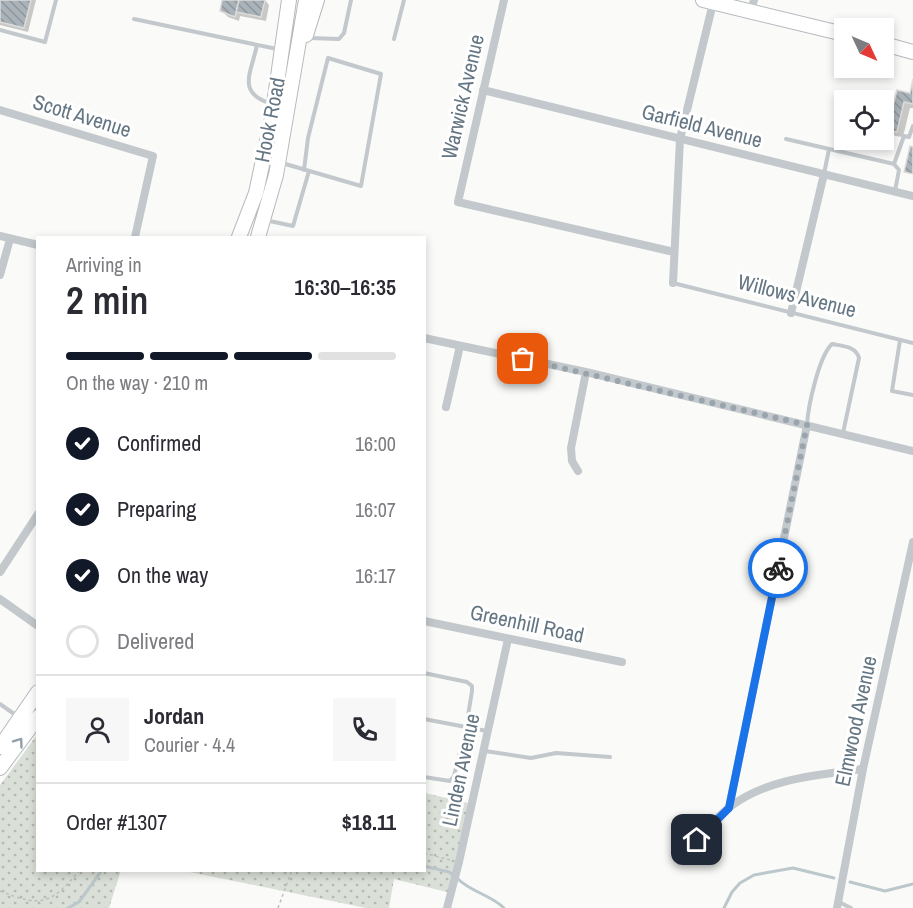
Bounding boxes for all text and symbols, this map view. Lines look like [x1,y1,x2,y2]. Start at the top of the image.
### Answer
north arrow [834,18,894,78]
map controls [834,18,894,150]
street label: Warwick Avenue [434,32,491,162]
street label: Hook Road [247,75,292,165]
street label: Scott Avenue [30,87,135,144]
button: locate [834,90,894,150]
street label: Garfield Avenue [639,97,765,154]
text: Arriving in [66,251,142,278]
street label: Willows Avenue [735,267,859,324]
text: 16:30–16:35 [294,272,396,302]
text: 2 min [66,274,148,326]
pin [497,333,548,384]
icon: bag [506,342,539,375]
text: On the way · 210 m [66,369,208,396]
icon: check [66,427,99,460]
text: Confirmed [117,428,201,458]
text: 16:00 [355,430,396,457]
icon: check [66,493,99,526]
text: Preparing [117,494,196,524]
text: 16:07 [355,496,396,523]
courier [748,538,808,598]
icon: bike [762,552,795,585]
icon: check [66,559,99,592]
text: On the way [117,560,208,590]
text: 16:17 [355,562,396,589]
street label: Greenhill Road [467,597,587,650]
text: Delivered [117,626,194,656]
street label: Elmwood Avenue [828,653,883,789]
button: person [66,698,129,761]
button: phone [333,698,396,761]
text: Jordan [144,701,204,731]
street label: Linden Avenue [434,711,487,829]
text: Courier · 4.4 [144,731,235,758]
one-way arrow [12,738,23,749]
text: Order #1307 [66,807,167,837]
text: $18.11 [342,807,396,837]
pin [671,814,722,865]
icon: home [680,823,713,856]

